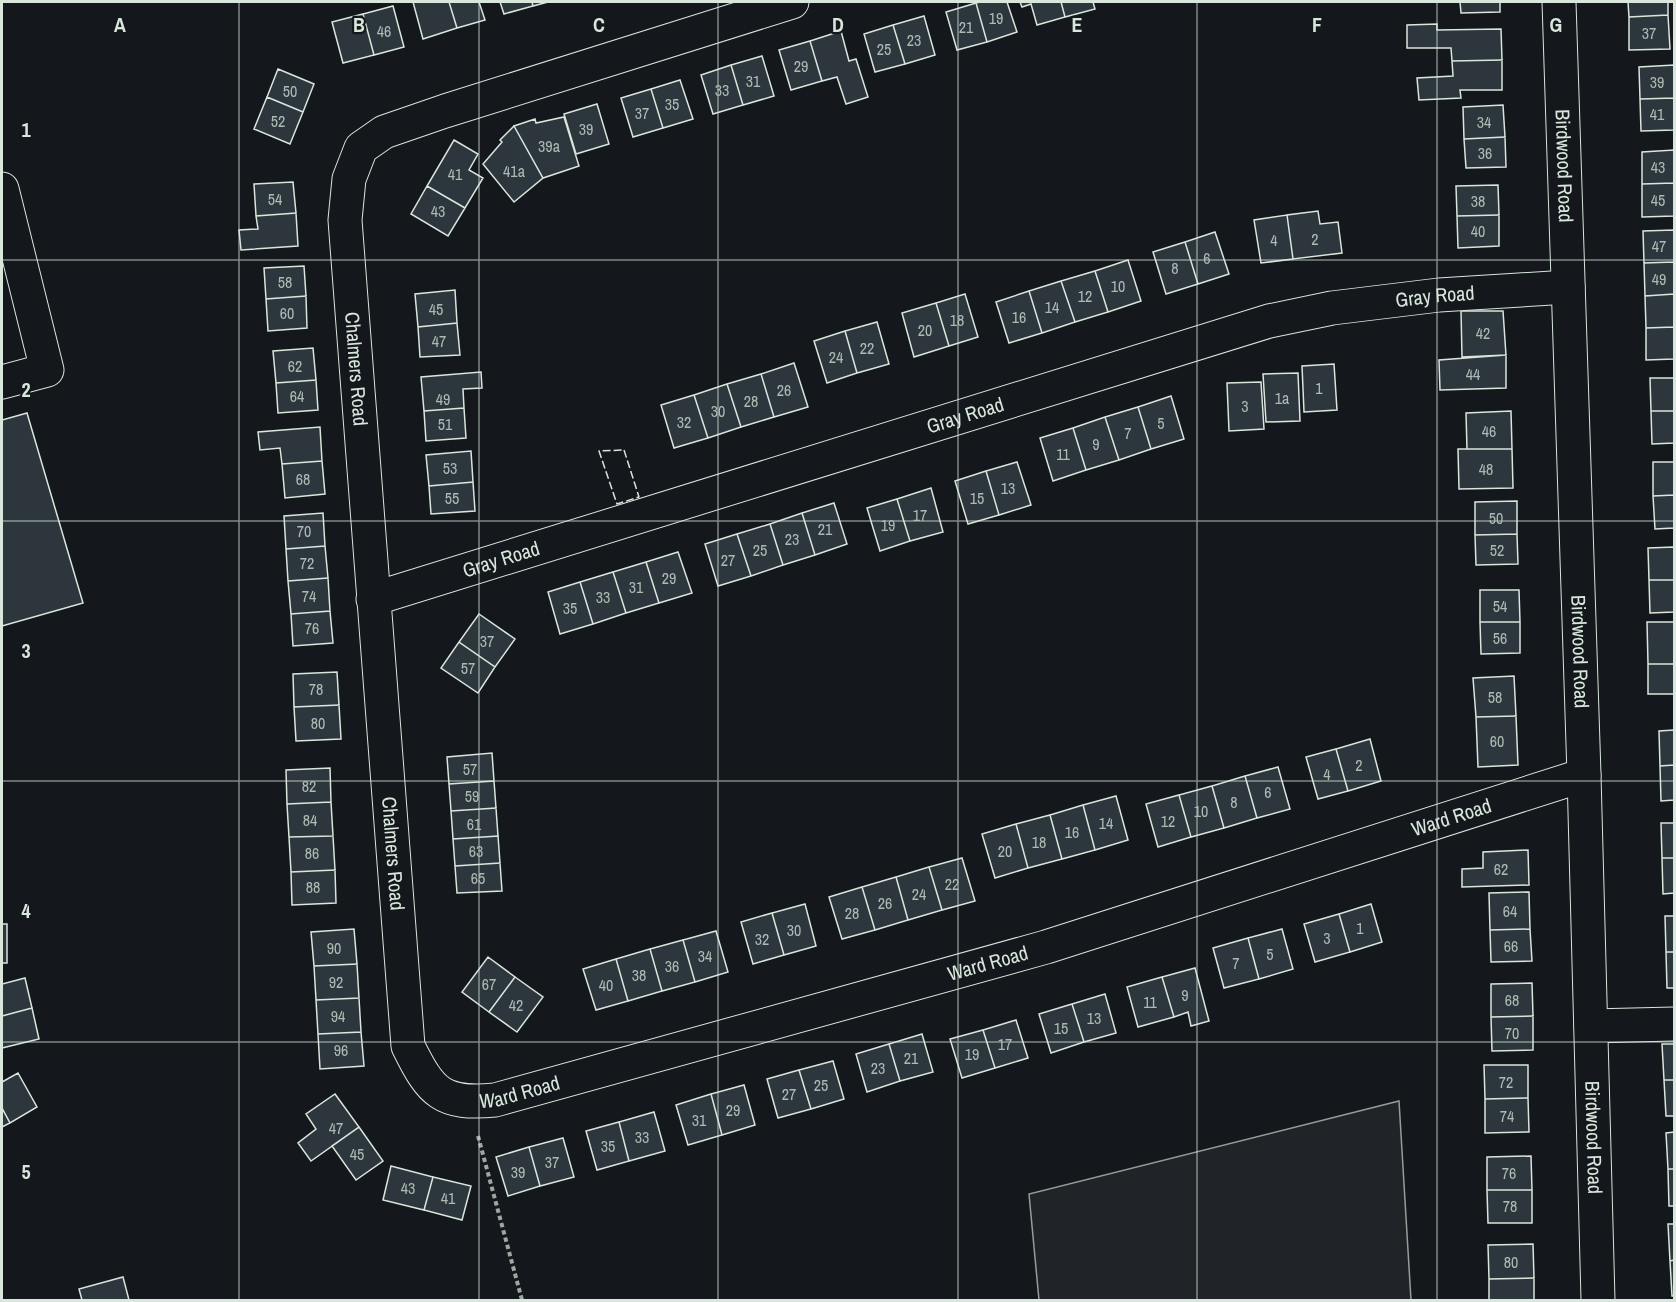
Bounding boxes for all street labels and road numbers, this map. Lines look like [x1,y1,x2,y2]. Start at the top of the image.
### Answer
street label: Birdwood Road [1549,109,1580,223]
street label: Gray Road [1394,279,1475,313]
street label: Chalmers Road [339,311,375,427]
street label: Gray Road [923,390,1007,439]
street label: Gray Road [459,534,543,583]
street label: Birdwood Road [1565,595,1596,709]
street label: Ward Road [1408,792,1495,842]
street label: Chalmers Road [376,796,412,911]
street label: Ward Road [944,939,1031,987]
street label: Ward Road [478,1069,563,1114]
street label: Birdwood Road [1579,1081,1609,1194]

